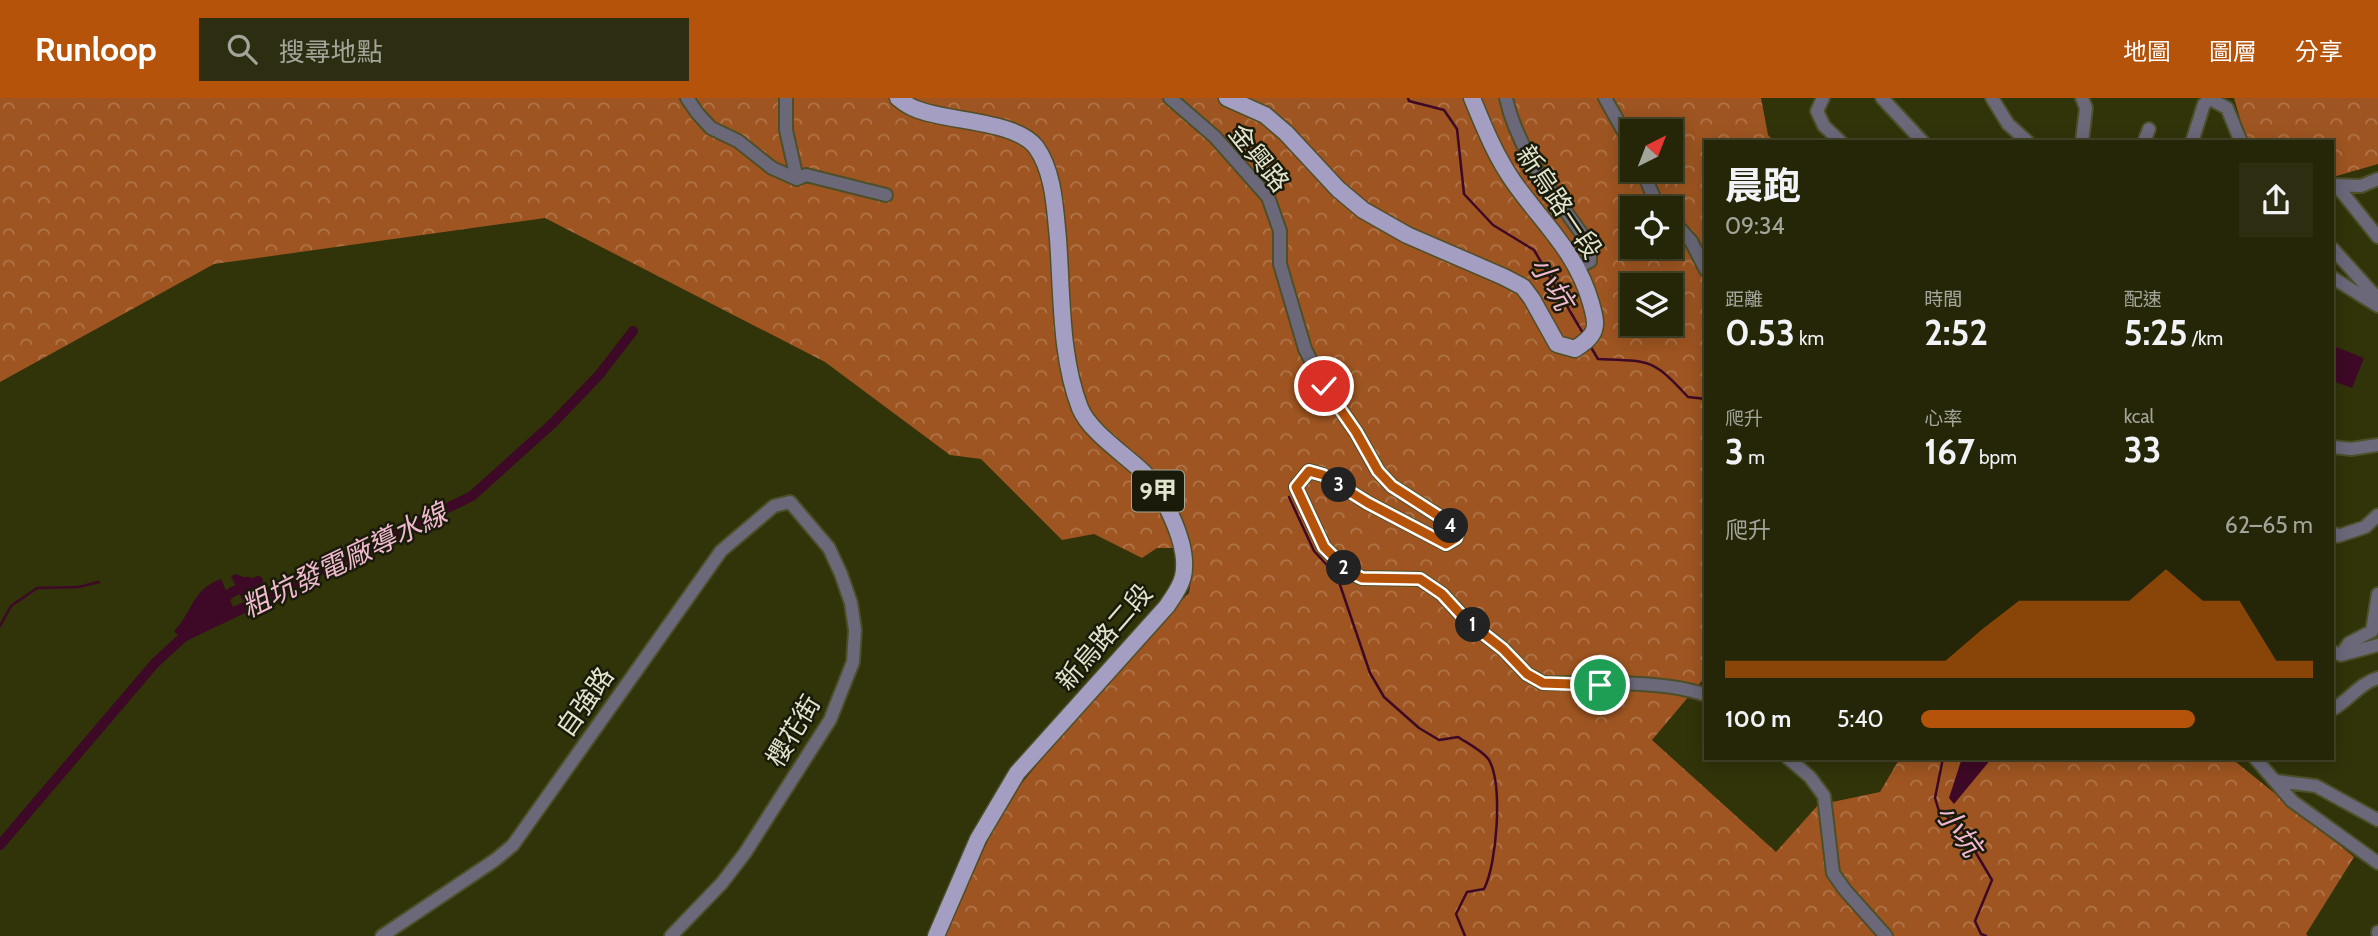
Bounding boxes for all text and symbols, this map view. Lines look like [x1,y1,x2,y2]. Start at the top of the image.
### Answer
search box [199,18,689,81]
text: Runloop [35,29,157,69]
icon: search [223,30,261,68]
text: 搜尋地點 [279,36,383,68]
text: 地圖 [2123,37,2171,66]
text: 圖層 [2209,37,2257,66]
text: 分享 [2295,37,2343,66]
street label: 金興路 [1222,118,1296,198]
north arrow [1620,119,1684,182]
map controls [1620,119,1683,336]
street label: 新烏路一段 [1509,139,1609,265]
text: 晨跑 [1725,162,1801,209]
button: share [2239,163,2313,237]
button: locate [1620,196,1683,259]
text: 09:34 [1725,212,1785,240]
water label: 小坑 [1523,250,1583,319]
button: layers [1620,273,1683,336]
text: 距離 [1725,288,1763,311]
text: 時間 [1924,288,1962,311]
text: 配速 [2124,288,2162,311]
text: 0.53 [1725,311,1795,354]
text: 2:52 [1924,311,1988,354]
text: 5:25 [2124,311,2188,354]
text: km [1795,327,1824,350]
text: /km [2188,327,2223,350]
pin [1294,356,1354,416]
icon: check [1305,367,1343,405]
text: kcal [2124,405,2154,428]
text: 爬升 [1725,407,1763,430]
text: 心率 [1924,407,1962,430]
text: 33 [2124,428,2161,471]
text: 3 [1725,430,1744,473]
text: 167 [1924,430,1975,473]
text: m [1744,446,1765,469]
text: bpm [1975,446,2017,469]
pin: 3 [1322,468,1356,502]
road number: 9甲 [1132,470,1184,512]
text: 3 [1333,473,1344,496]
water label: 粗坑發電廠導水線 [236,494,455,624]
pin: 4 [1434,508,1468,544]
text: 62–65 m [2225,511,2313,539]
text: 4 [1445,514,1456,537]
text: 爬升 [1725,516,1771,544]
pin: 2 [1326,550,1362,586]
text: 2 [1338,556,1349,579]
street label: 新烏路二段 [1049,577,1159,697]
pin: 1 [1456,608,1490,642]
text: 1 [1469,613,1476,636]
pin [1570,655,1630,715]
street label: 自強路 [550,661,620,743]
icon: arrive [1581,666,1619,704]
street label: 櫻花街 [759,689,827,773]
text: 100 m [1725,705,1791,733]
text: 5:40 [1837,705,1884,733]
water label: 小坑 [1929,797,1992,866]

